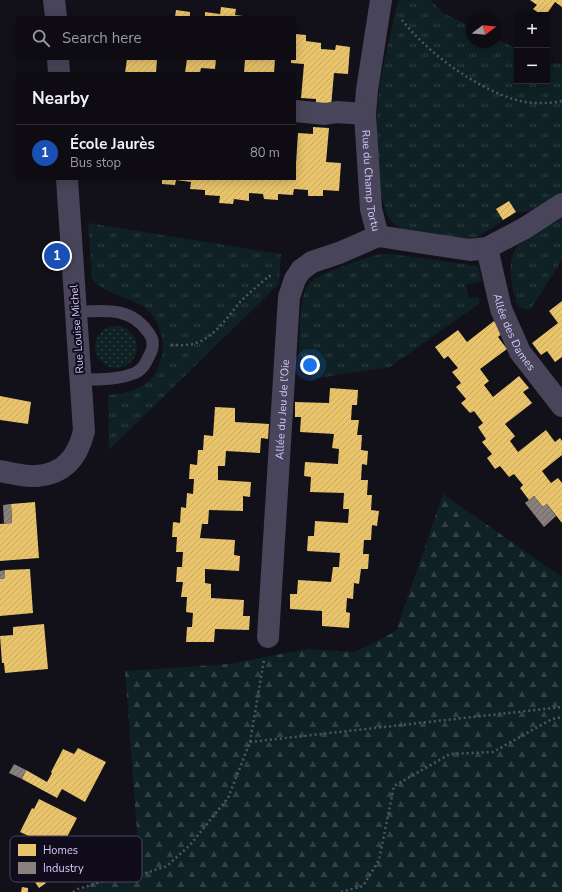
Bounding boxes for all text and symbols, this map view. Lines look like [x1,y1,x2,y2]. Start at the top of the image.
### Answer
north arrow [466,12,502,48]
map controls [514,12,550,84]
button: + [514,12,550,48]
search box [16,16,296,60]
icon: search [30,27,52,49]
text: Search here [62,28,142,48]
button: − [514,48,550,84]
text: Nearby [32,87,89,110]
street label: Rue du Champ Tortu [359,129,384,233]
text: École Jaurès [70,134,155,154]
text: 1 [41,144,49,162]
text: 80 m [250,144,280,162]
text: Bus stop [70,154,121,172]
pin: 1 [44,241,70,271]
street label: Rue Louise Michel [66,283,88,374]
street label: Allée des Dames [490,292,539,374]
your location [300,355,320,375]
street label: Allée du Jeu de l'Oie [271,359,293,460]
legend [10,836,142,882]
text: Homes [43,843,78,858]
text: Industry [43,861,84,876]

